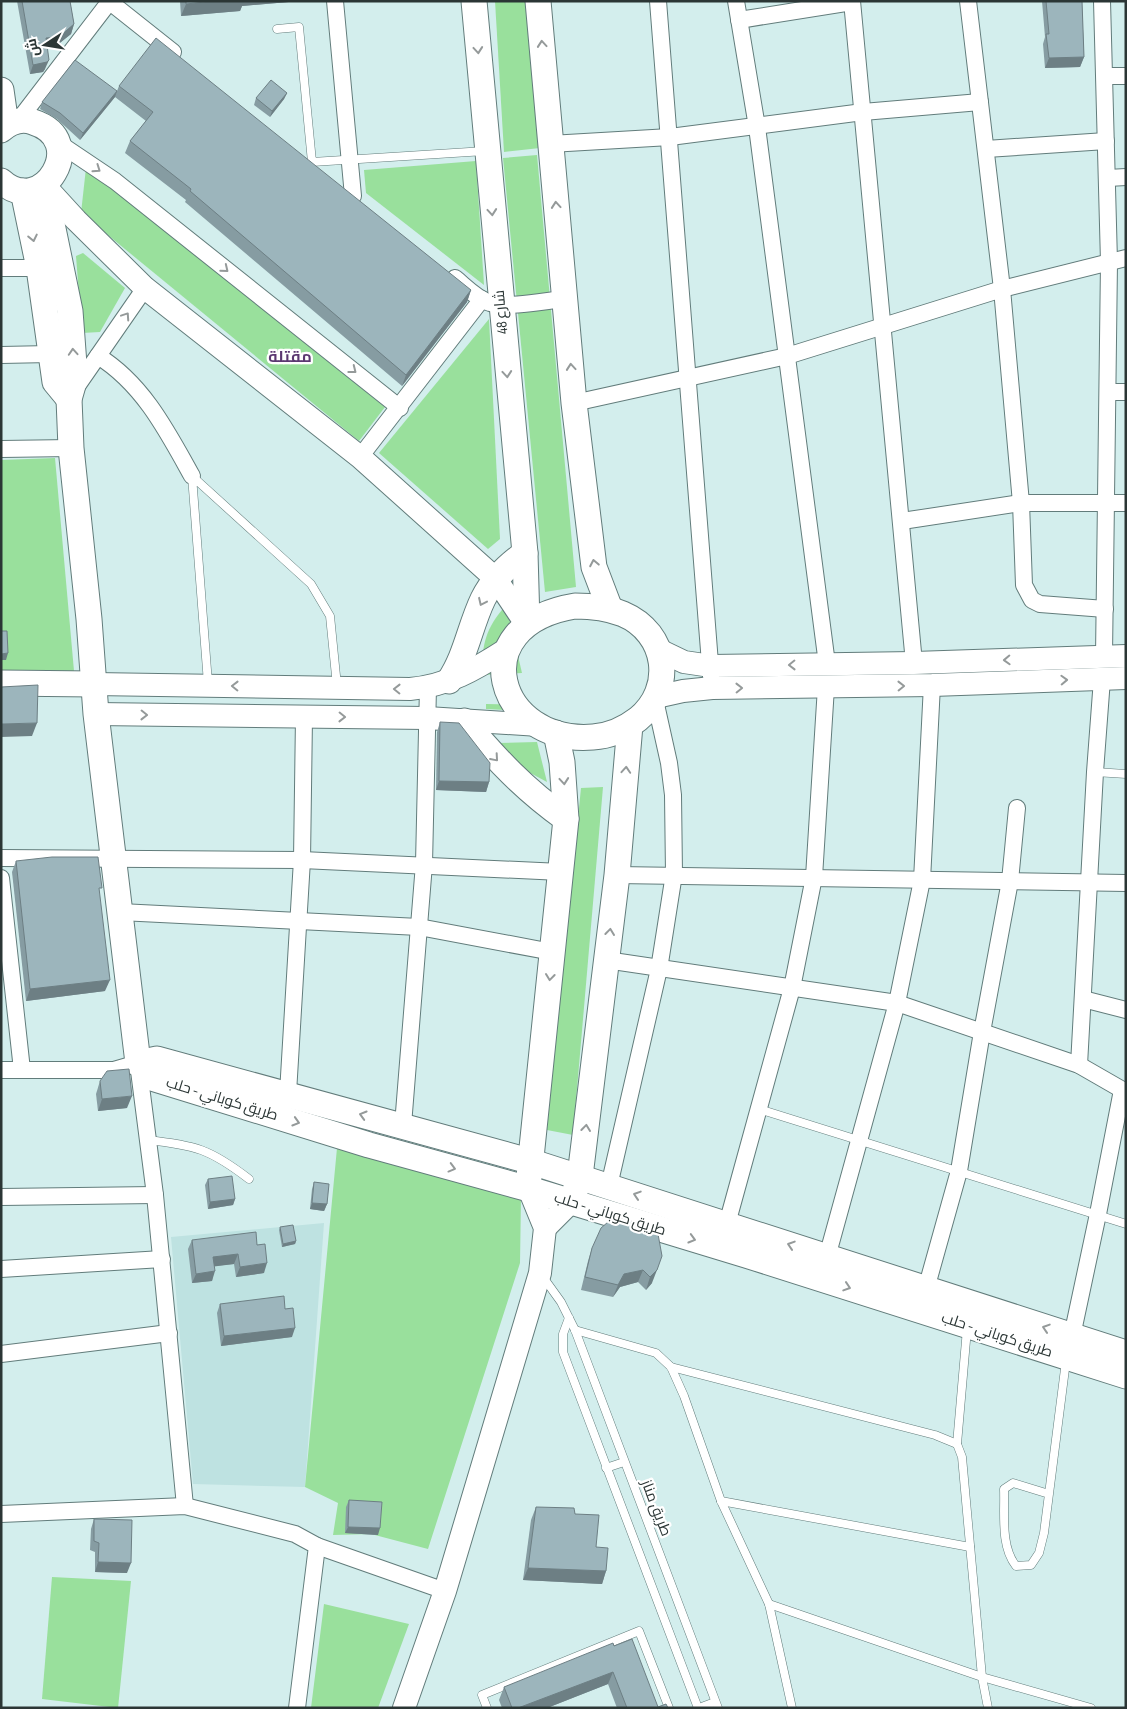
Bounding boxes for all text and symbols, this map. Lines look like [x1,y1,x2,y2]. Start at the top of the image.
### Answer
north arrow [20,20,70,70]
text: ش [23,37,43,58]
one-way arrow [536,39,547,47]
one-way arrow [473,46,484,54]
one-way arrow [92,163,101,172]
one-way arrow [550,201,561,209]
one-way arrow [486,208,497,216]
one-way arrow [27,234,38,243]
one-way arrow [220,264,229,273]
street label: 48 شارع [490,289,513,335]
one-way arrow [120,312,129,322]
one-way arrow [68,347,79,355]
district label: مقتلة [268,348,312,367]
one-way arrow [566,363,577,371]
one-way arrow [347,365,356,374]
one-way arrow [501,370,512,378]
one-way arrow [589,559,600,568]
one-way arrow [478,597,489,606]
one-way arrow [1003,654,1011,665]
one-way arrow [788,660,796,670]
one-way arrow [1060,675,1068,685]
one-way arrow [230,681,238,691]
one-way arrow [898,681,905,691]
one-way arrow [735,683,743,693]
one-way arrow [393,684,400,694]
one-way arrow [141,709,149,720]
one-way arrow [338,712,346,722]
one-way arrow [489,752,498,761]
one-way arrow [620,766,631,774]
one-way arrow [558,777,569,785]
one-way arrow [604,928,615,936]
one-way arrow [544,974,555,982]
street label: طريق كوباني - حلب [163,1073,280,1127]
one-way arrow [360,1110,368,1120]
one-way arrow [291,1117,300,1127]
one-way arrow [580,1124,591,1132]
one-way arrow [447,1162,456,1173]
street label: طريق كوباني - حلب [551,1188,668,1242]
one-way arrow [633,1191,642,1201]
one-way arrow [687,1233,695,1243]
one-way arrow [788,1241,796,1251]
one-way arrow [842,1281,851,1291]
street label: طريق كوباني - حلب [938,1308,1055,1364]
one-way arrow [1042,1323,1051,1333]
street label: طريق مناز [636,1476,675,1539]

